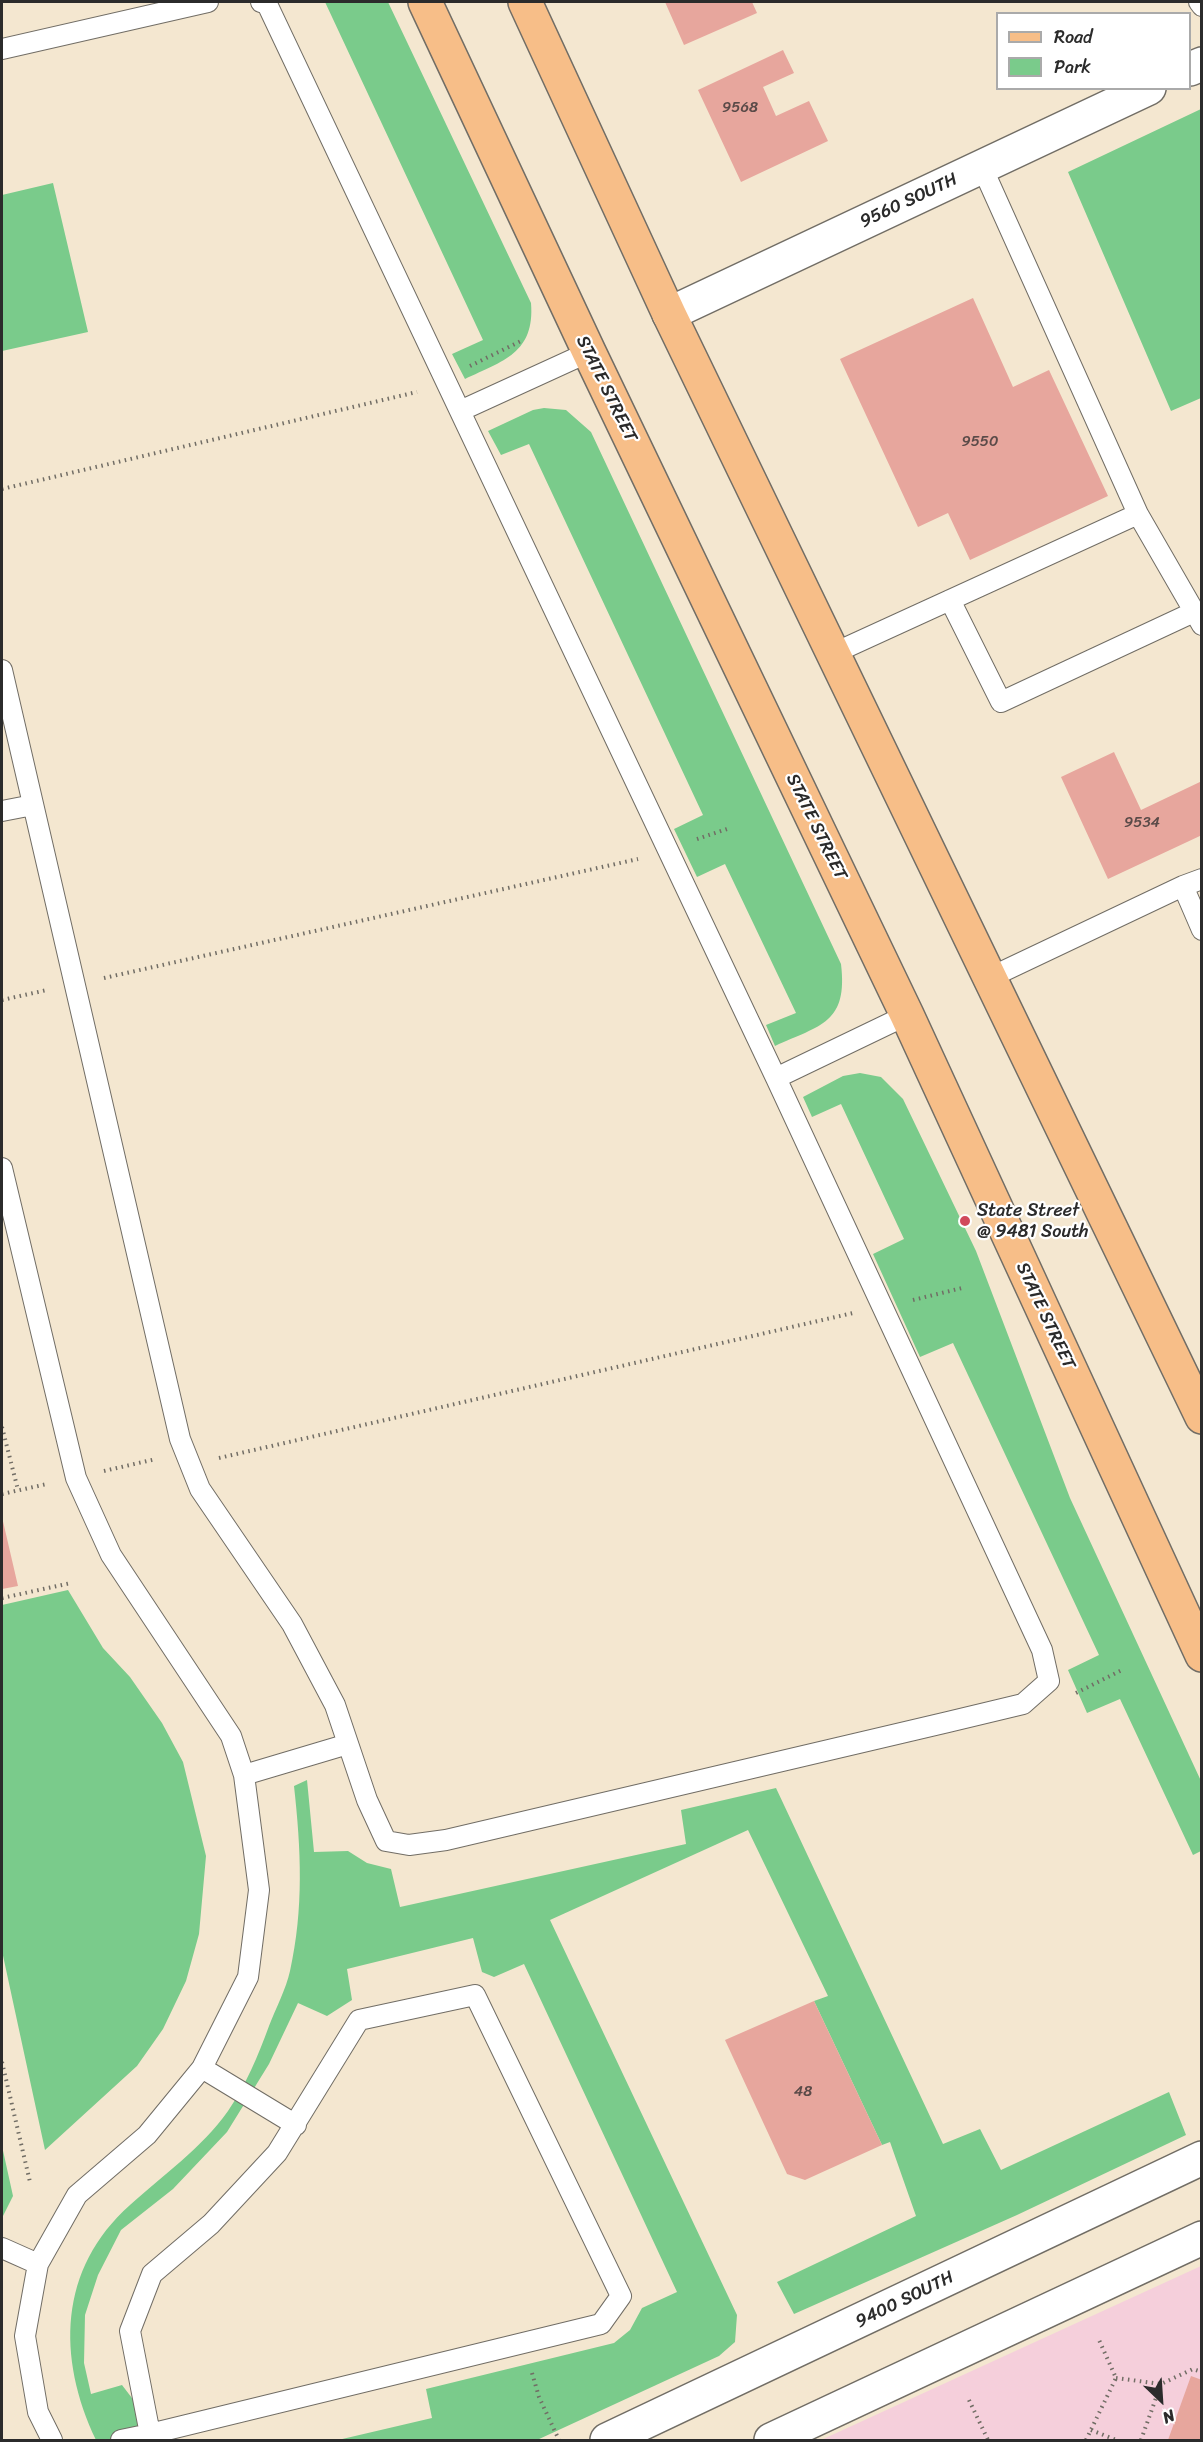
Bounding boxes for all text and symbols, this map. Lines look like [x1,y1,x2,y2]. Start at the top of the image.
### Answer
legend [996,12,1191,90]
text: Road [1054,21,1093,53]
text: Park [1054,51,1091,83]
house number: 9568 [722,99,758,117]
street label: 9560 SOUTH [857,169,961,233]
street label: STATE STREET [571,332,641,446]
house number: 9550 [961,433,999,451]
street label: STATE STREET [781,770,851,884]
house number: 9534 [1124,814,1160,832]
place label: State Street @ 9481 South [977,1200,1088,1242]
marker: State Street @ 9481 South [958,1214,972,1228]
street label: STATE STREET [1011,1259,1079,1373]
house number: 48 [794,2083,812,2101]
street label: 9400 SOUTH [852,2267,958,2333]
north arrow [1131,2370,1191,2430]
text: N [1158,2401,1180,2432]

